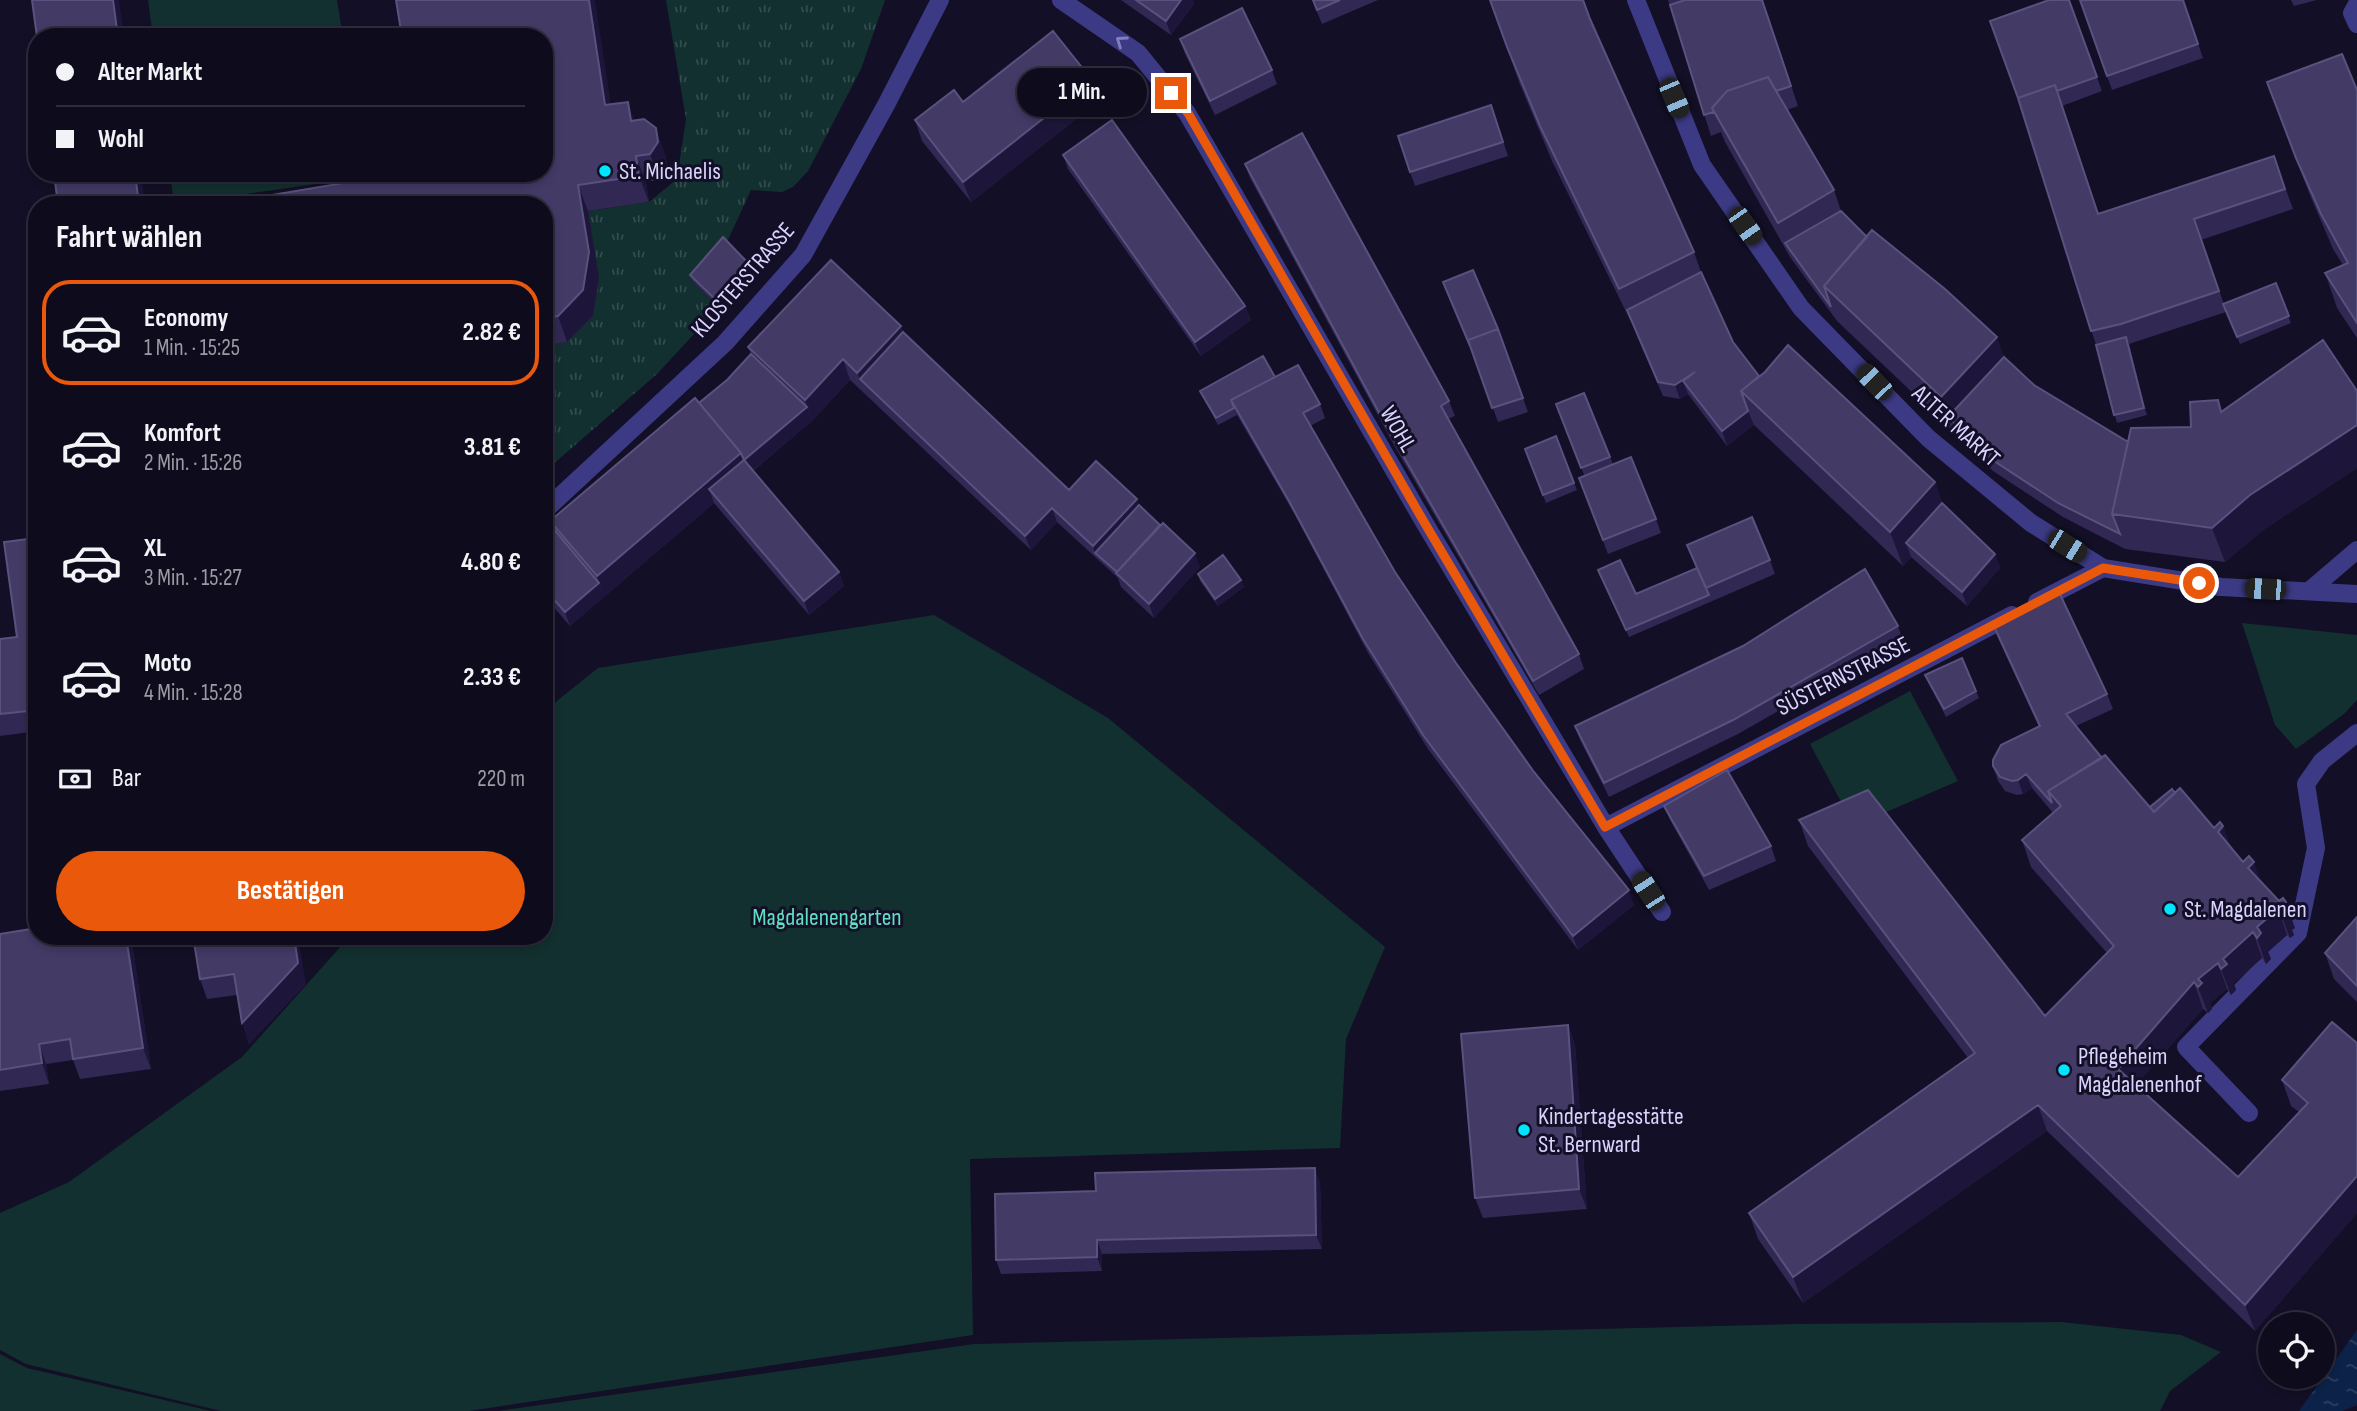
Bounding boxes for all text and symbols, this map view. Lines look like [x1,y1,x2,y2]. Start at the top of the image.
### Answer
one-way arrow [1116,37,1129,49]
text: Alter Markt [98,57,202,88]
callout: 1 Min. [1017,68,1146,118]
car [1657,75,1692,121]
route end [1155,77,1187,109]
text: 1 Min. [1058,78,1106,106]
text: Wohl [98,124,144,155]
place label: St. Michaelis [619,157,721,186]
marker: St. Michaelis [597,163,613,179]
car [1725,203,1766,249]
street label: KLOSTERSTRASSE [685,217,801,343]
text: Fahrt wählen [56,218,202,257]
icon: car [60,301,123,364]
text: Economy [144,303,228,334]
text: 2.82 € [463,317,521,348]
text: 1 Min. · 15:25 [144,334,240,362]
car [1852,360,1897,404]
street label: ALTER MARKT [1905,378,2006,473]
street label: WOHL [1373,401,1423,457]
icon: car [60,416,123,479]
text: Komfort [144,418,221,449]
text: 3.81 € [464,432,521,463]
text: 2 Min. · 15:26 [144,449,242,477]
car [2044,526,2091,566]
icon: car [60,531,123,594]
text: XL [144,533,166,564]
text: 4.80 € [461,547,521,578]
text: 3 Min. · 15:27 [144,564,242,592]
route start [2183,567,2215,599]
car [2244,577,2287,601]
street label: SÜSTERNSTRASSE [1771,630,1915,722]
icon: car [60,646,123,709]
text: Moto [144,648,192,679]
text: 2.33 € [463,662,521,693]
text: 4 Min. · 15:28 [144,679,242,707]
icon: cash [56,760,94,798]
text: Bar [112,763,141,794]
text: 220 m [477,765,525,793]
button: Bestätigen [56,851,525,931]
car [1628,868,1669,914]
place label: St. Magdalenen [2184,895,2307,924]
marker: St. Magdalenen [2162,901,2178,917]
park label: Magdalenengarten [752,903,902,932]
place label: Pflegeheim Magdalenenhof [2078,1042,2203,1099]
marker: Pflegeheim Magdalenenhof [2056,1062,2072,1078]
place label: Kindertagesstätte St. Bernward [1538,1102,1684,1159]
marker: Kindertagesstätte St. Bernward [1516,1122,1532,1138]
map controls [2258,1312,2335,1389]
button: locate [2258,1312,2335,1389]

